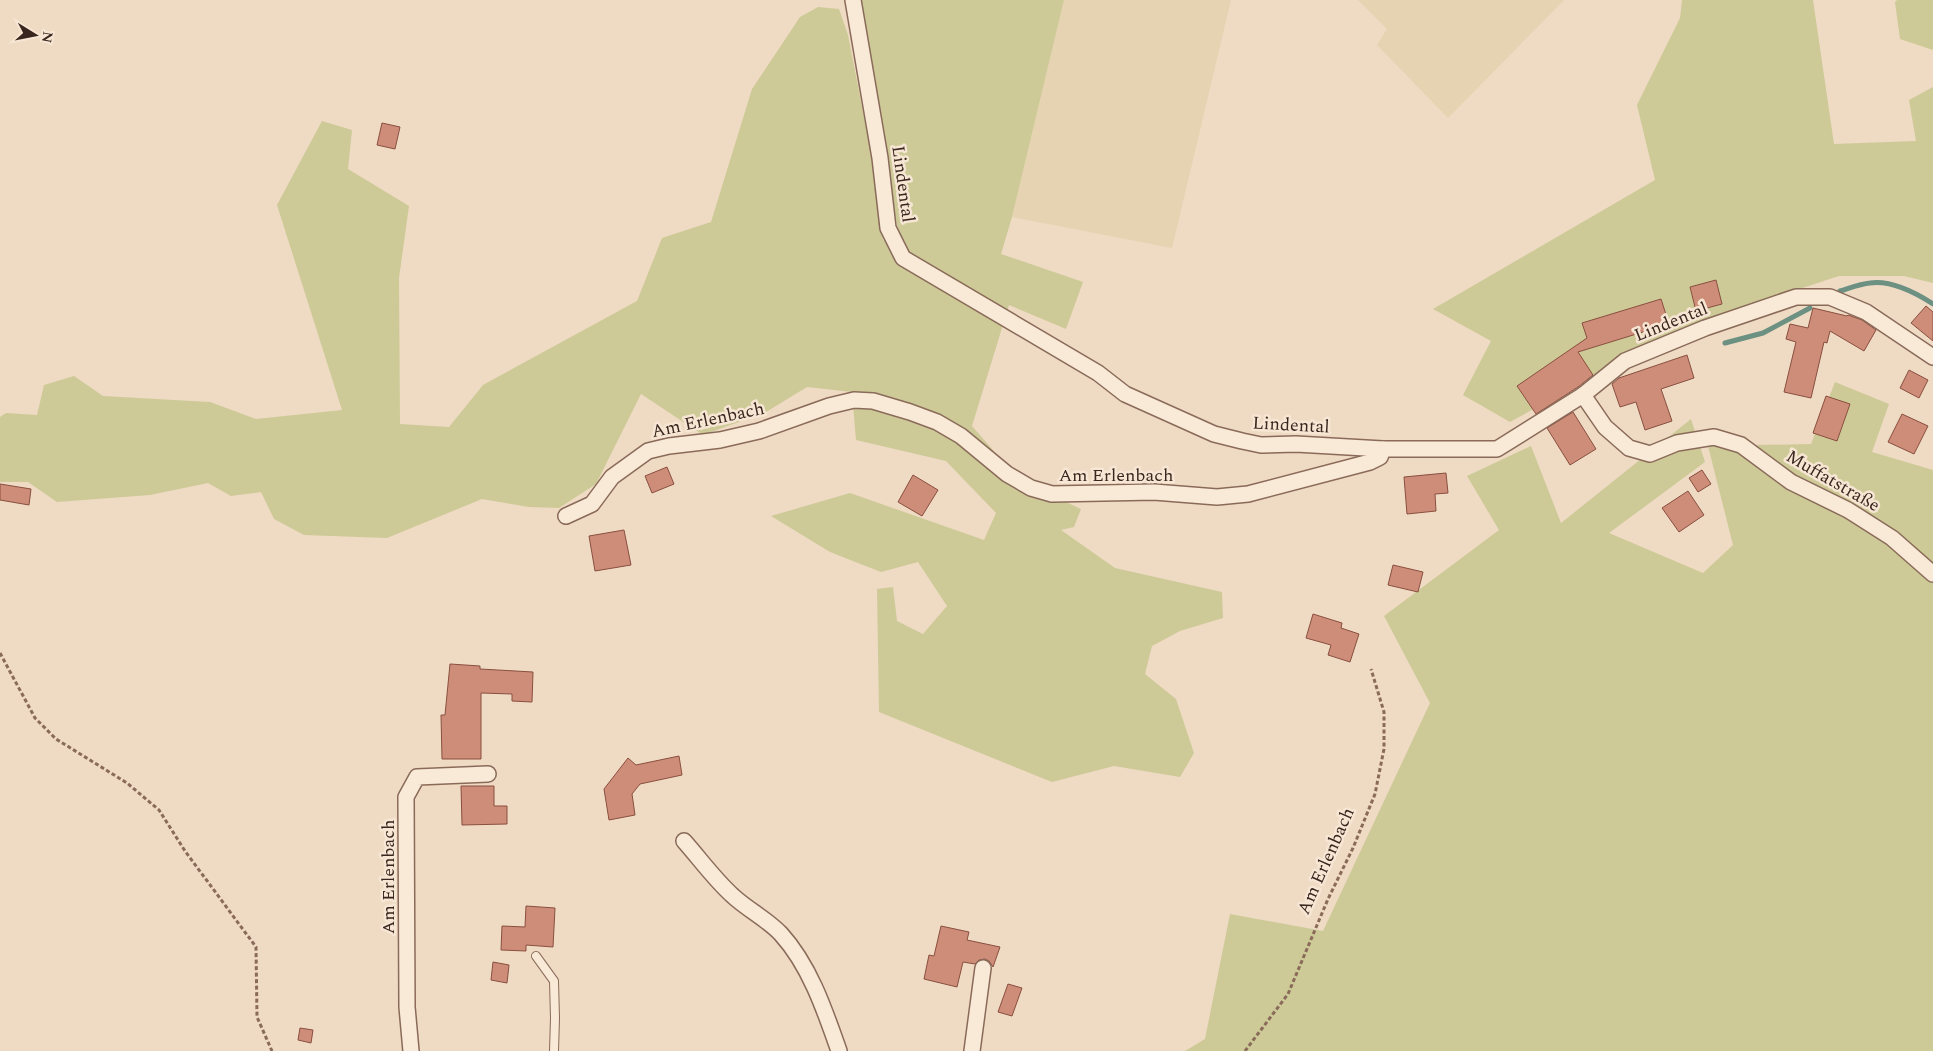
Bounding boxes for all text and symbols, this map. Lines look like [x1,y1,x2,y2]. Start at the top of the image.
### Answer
north arrow [10,10,60,60]
text: N [36,30,59,45]
street label: Lindental [884,144,922,224]
street label: Lindental [1630,295,1712,349]
street label: Am Erlenbach [649,395,767,445]
street label: Lindental [1252,410,1330,440]
street label: Muffatstraße [1781,443,1885,519]
street label: Am Erlenbach [1059,462,1173,489]
street label: Am Erlenbach [1290,803,1362,919]
street label: Am Erlenbach [375,820,402,934]

